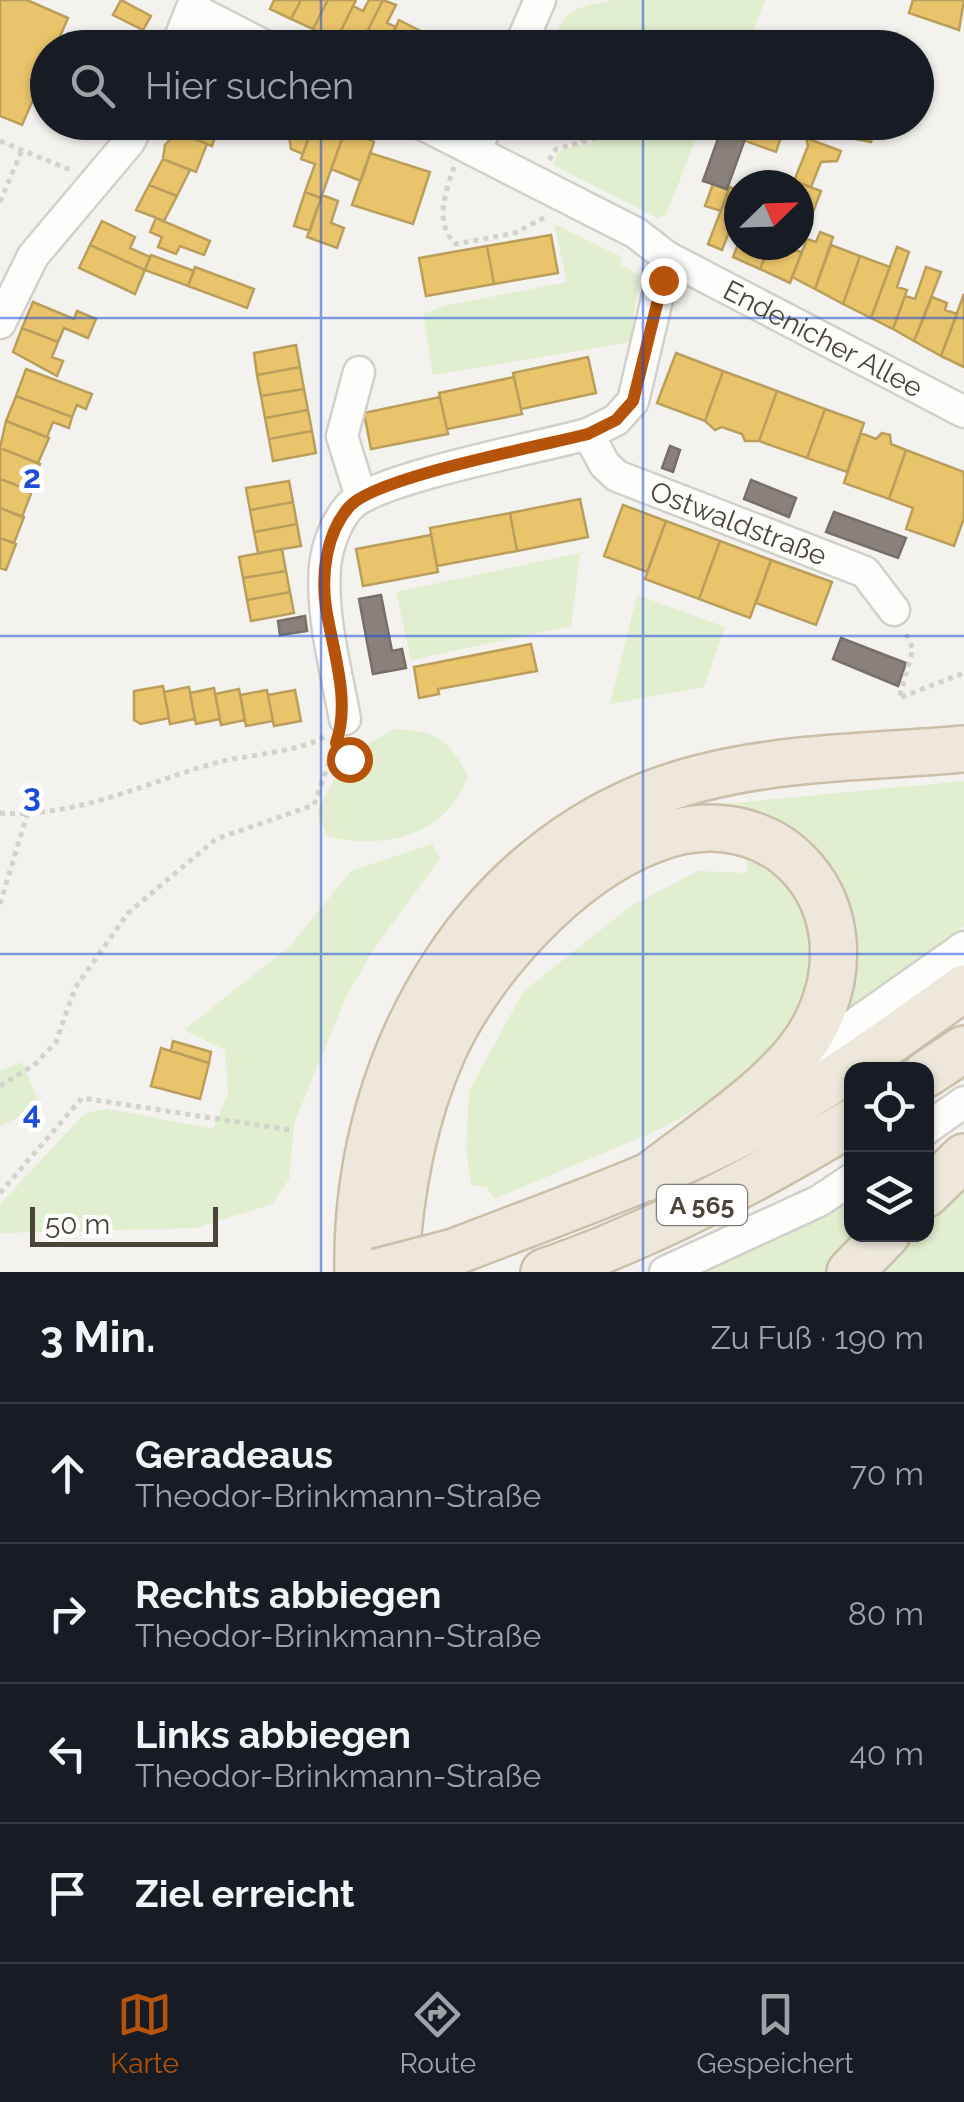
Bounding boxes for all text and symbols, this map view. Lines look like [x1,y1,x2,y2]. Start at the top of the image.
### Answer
search box [30,30,934,140]
icon: search [65,58,120,113]
text: Hier suchen [145,63,354,108]
north arrow [724,170,814,260]
route end [641,258,687,304]
street label: Endenicher Allee [718,273,928,405]
text: 2 [23,458,41,495]
street label: Ostwaldstraße [645,474,831,573]
route start [327,737,373,783]
text: 3 [23,776,41,813]
map controls [844,1062,934,1242]
button: locate [844,1062,934,1152]
text: 4 [23,1094,41,1131]
button: layers [844,1152,934,1242]
road number: A 565 [657,1185,747,1225]
scale bar [30,1202,218,1246]
text: 50 m [45,1208,110,1241]
text: 3 Min. [40,1313,155,1362]
text: Zu Fuß · 190 m [711,1319,924,1356]
text: Geradeaus [135,1432,333,1477]
icon: ahead [40,1446,95,1501]
text: 70 m [850,1455,924,1492]
text: Theodor-Brinkmann-Straße [135,1477,541,1514]
text: Rechts abbiegen [135,1572,441,1617]
icon: right [40,1586,95,1641]
text: 80 m [848,1595,924,1632]
text: Theodor-Brinkmann-Straße [135,1617,541,1654]
text: Links abbiegen [135,1712,411,1757]
icon: left [40,1726,95,1781]
text: 40 m [849,1735,924,1772]
text: Theodor-Brinkmann-Straße [135,1757,541,1794]
icon: arrive [40,1866,95,1921]
text: Ziel erreicht [135,1871,355,1916]
tab: Karte [110,1987,179,2080]
tab: Route [399,1987,476,2080]
tab: Gespeichert [697,1987,854,2080]

